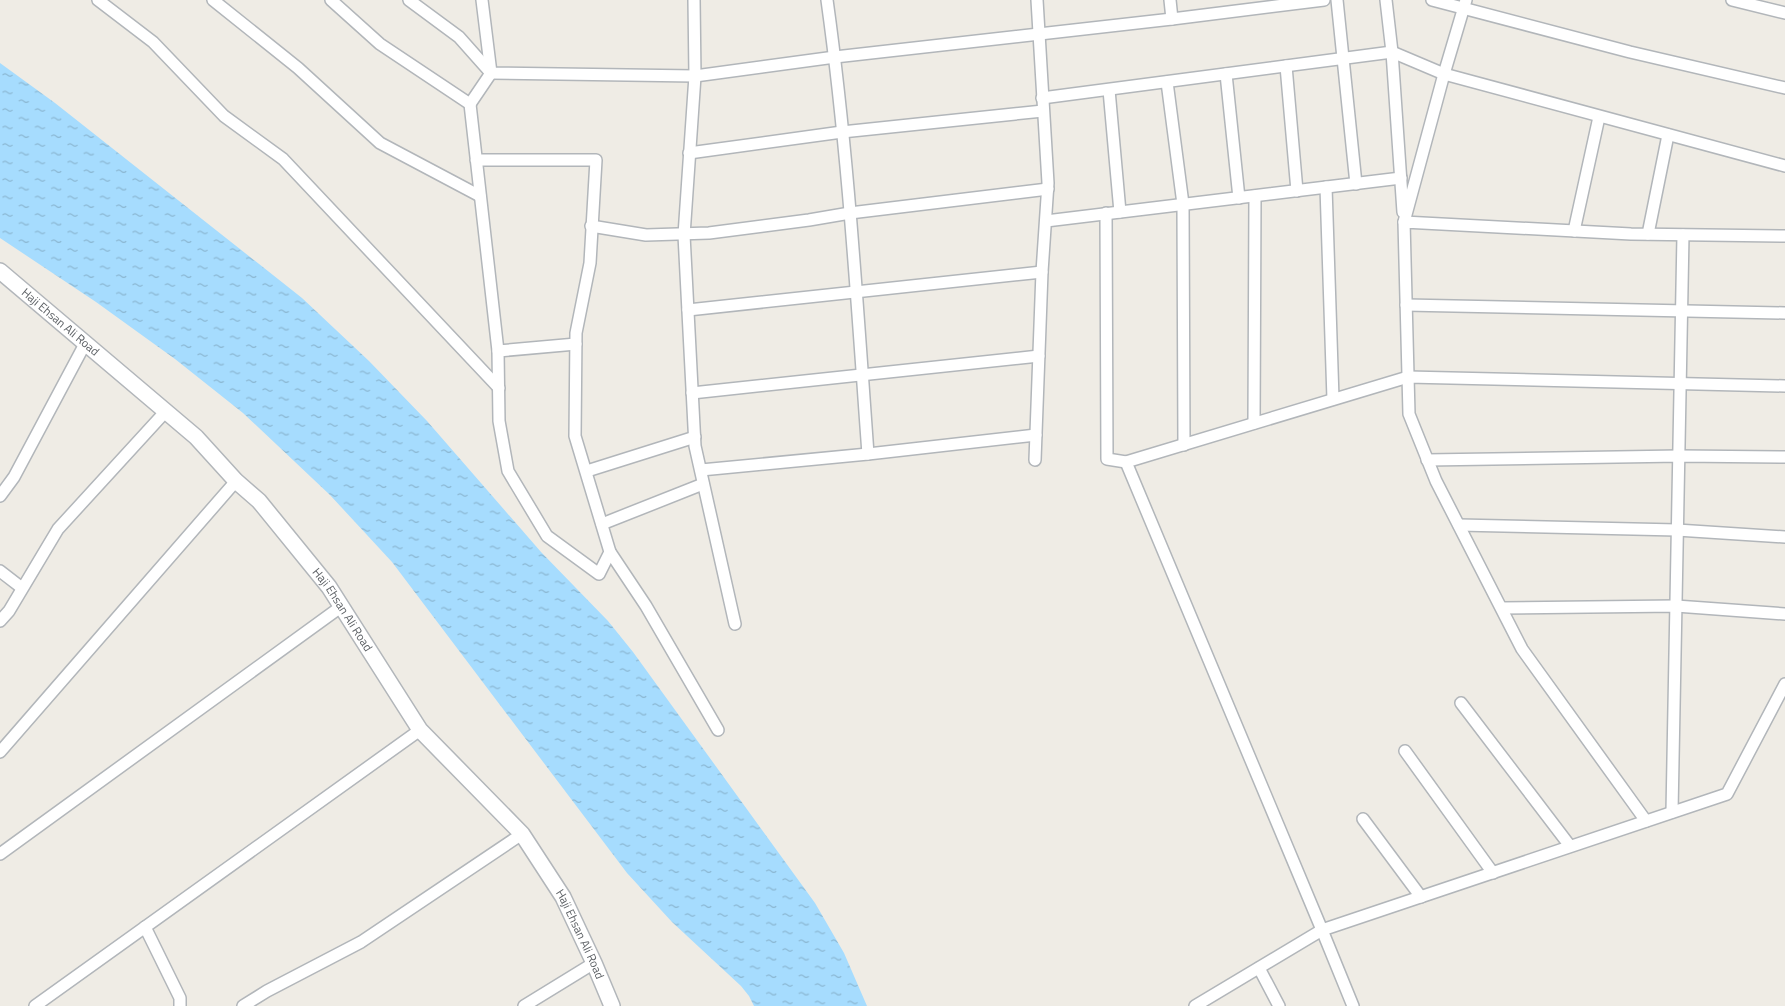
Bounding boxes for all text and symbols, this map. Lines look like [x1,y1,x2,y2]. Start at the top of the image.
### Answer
street label: Haji Ehsan Ali Road [17,283,104,360]
street label: Haji Ehsan Ali Road [308,563,378,655]
street label: Haji Ehsan Ali Road [551,885,610,982]

